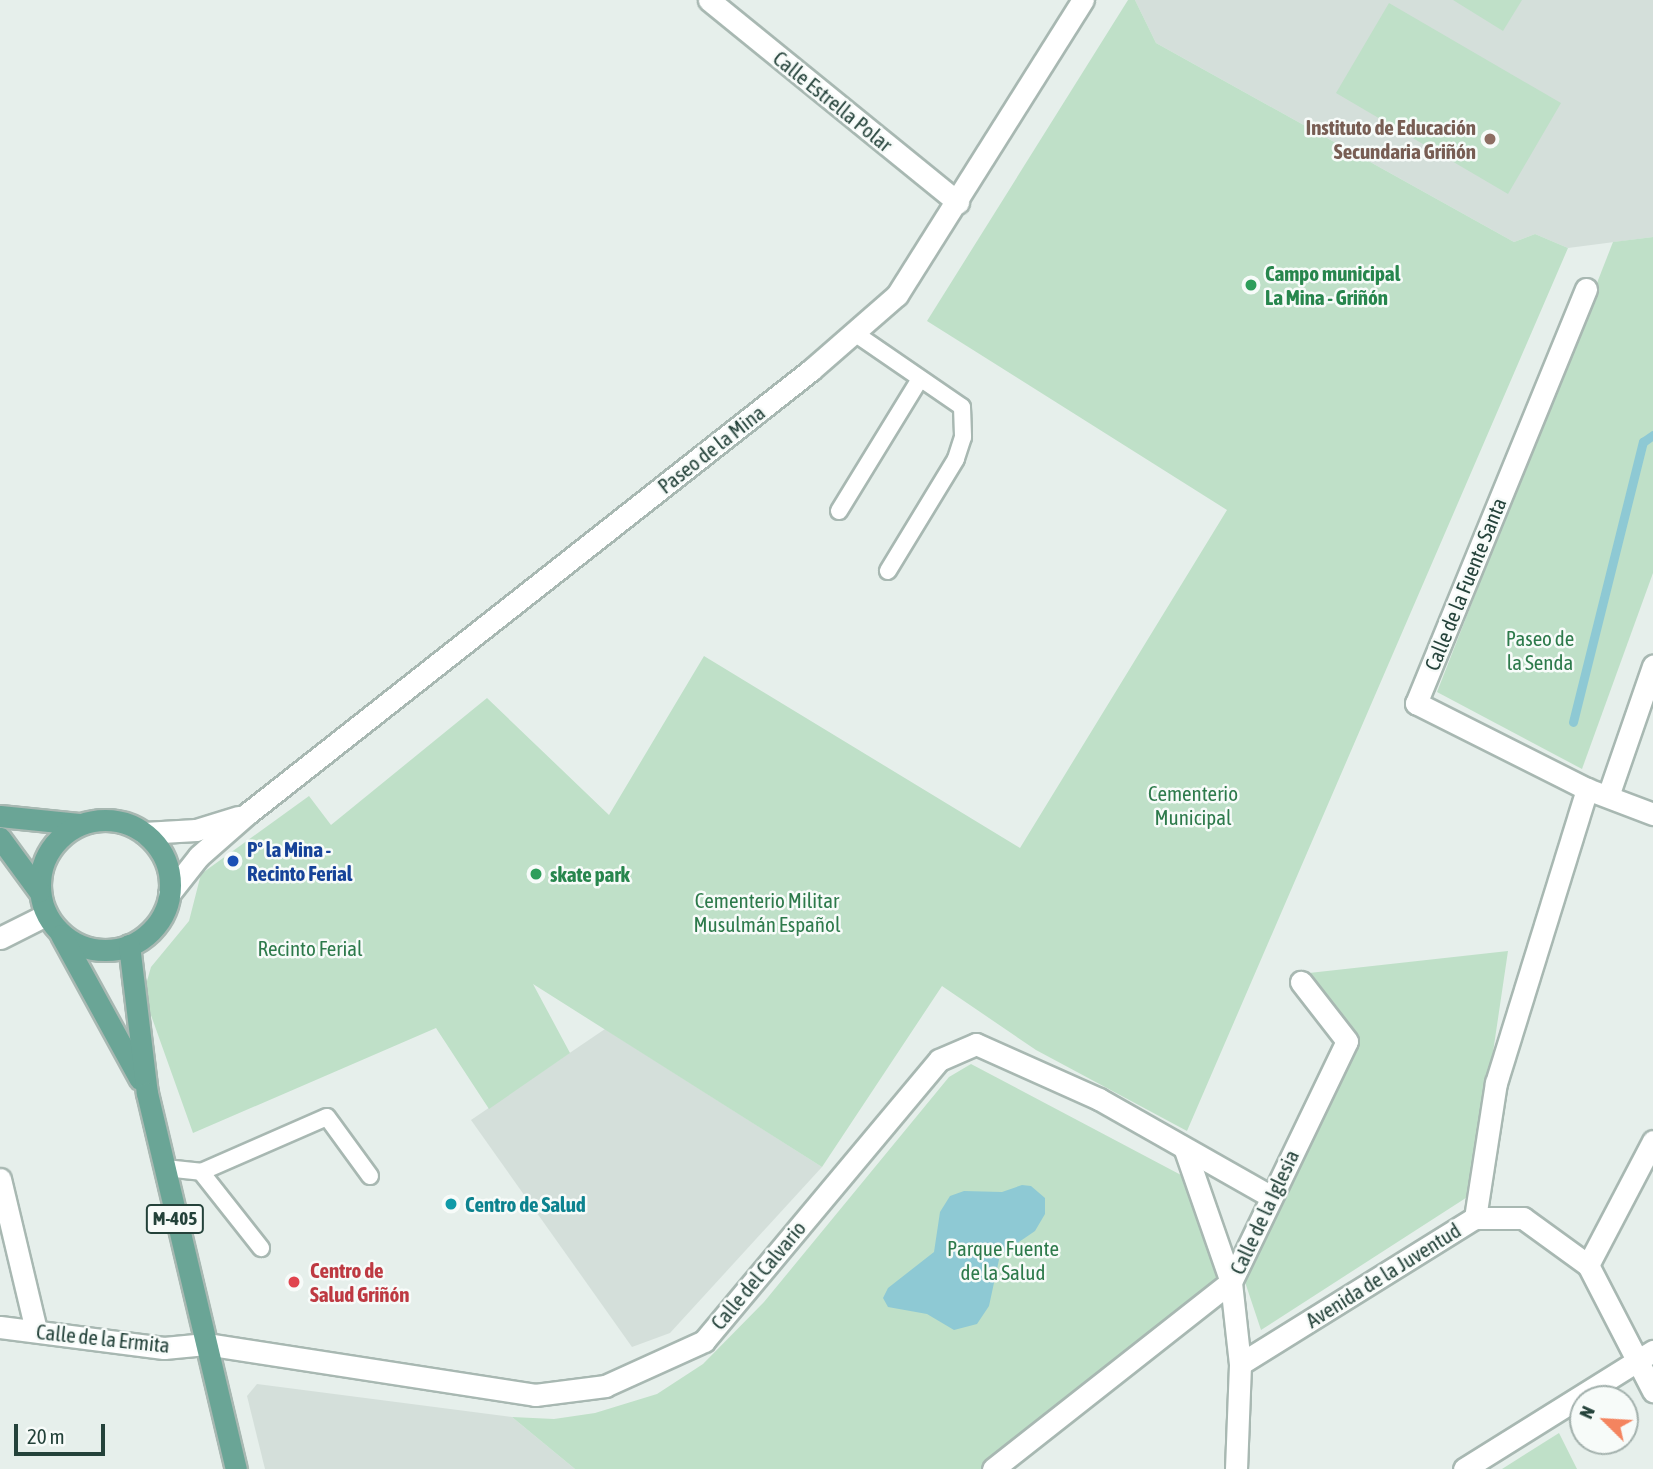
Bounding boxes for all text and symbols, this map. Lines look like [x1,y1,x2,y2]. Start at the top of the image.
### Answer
street label: Calle Estrella Polar [768,45,898,157]
place label: Instituto de Educación Secundaria Griñón [1306,114,1476,164]
marker: Instituto de Educación Secundaria Griñón [1482,131,1498,147]
place label: Campo municipal La Mina - Griñón [1265,260,1400,310]
marker: Campo municipal La Mina - Griñón [1243,277,1259,293]
street label: Paseo de la Mina [653,399,769,499]
street label: Calle de la Fuente Santa [1419,494,1511,674]
park label: Paseo de la Senda [1506,625,1574,675]
park label: Cementerio Municipal [1148,780,1238,830]
place label: Pº la Mina - Recinto Ferial [247,836,352,886]
marker: Pº la Mina - Recinto Ferial [225,853,241,869]
place label: skate park [550,861,630,887]
marker: skate park [528,866,544,882]
park label: Cementerio Militar Musulmán Español [694,887,840,937]
park label: Recinto Ferial [257,935,363,961]
street label: Calle de la Iglesia [1224,1146,1304,1278]
place label: Centro de Salud [465,1191,586,1217]
marker: Centro de Salud [443,1196,459,1212]
road number: M-405 [145,1204,205,1234]
street label: Calle del Calvario [705,1216,811,1334]
street label: Avenida de la Juventud [1301,1217,1465,1333]
park label: Parque Fuente de la Salud [947,1235,1059,1285]
place label: Centro de Salud Griñón [310,1257,410,1307]
marker: Centro de Salud Griñón [284,1272,304,1292]
street label: Calle de la Ermita [35,1318,171,1358]
north arrow [1569,1385,1639,1455]
text: N [1574,1403,1599,1422]
scale bar [18,1410,108,1454]
text: 20 m [27,1424,65,1448]

